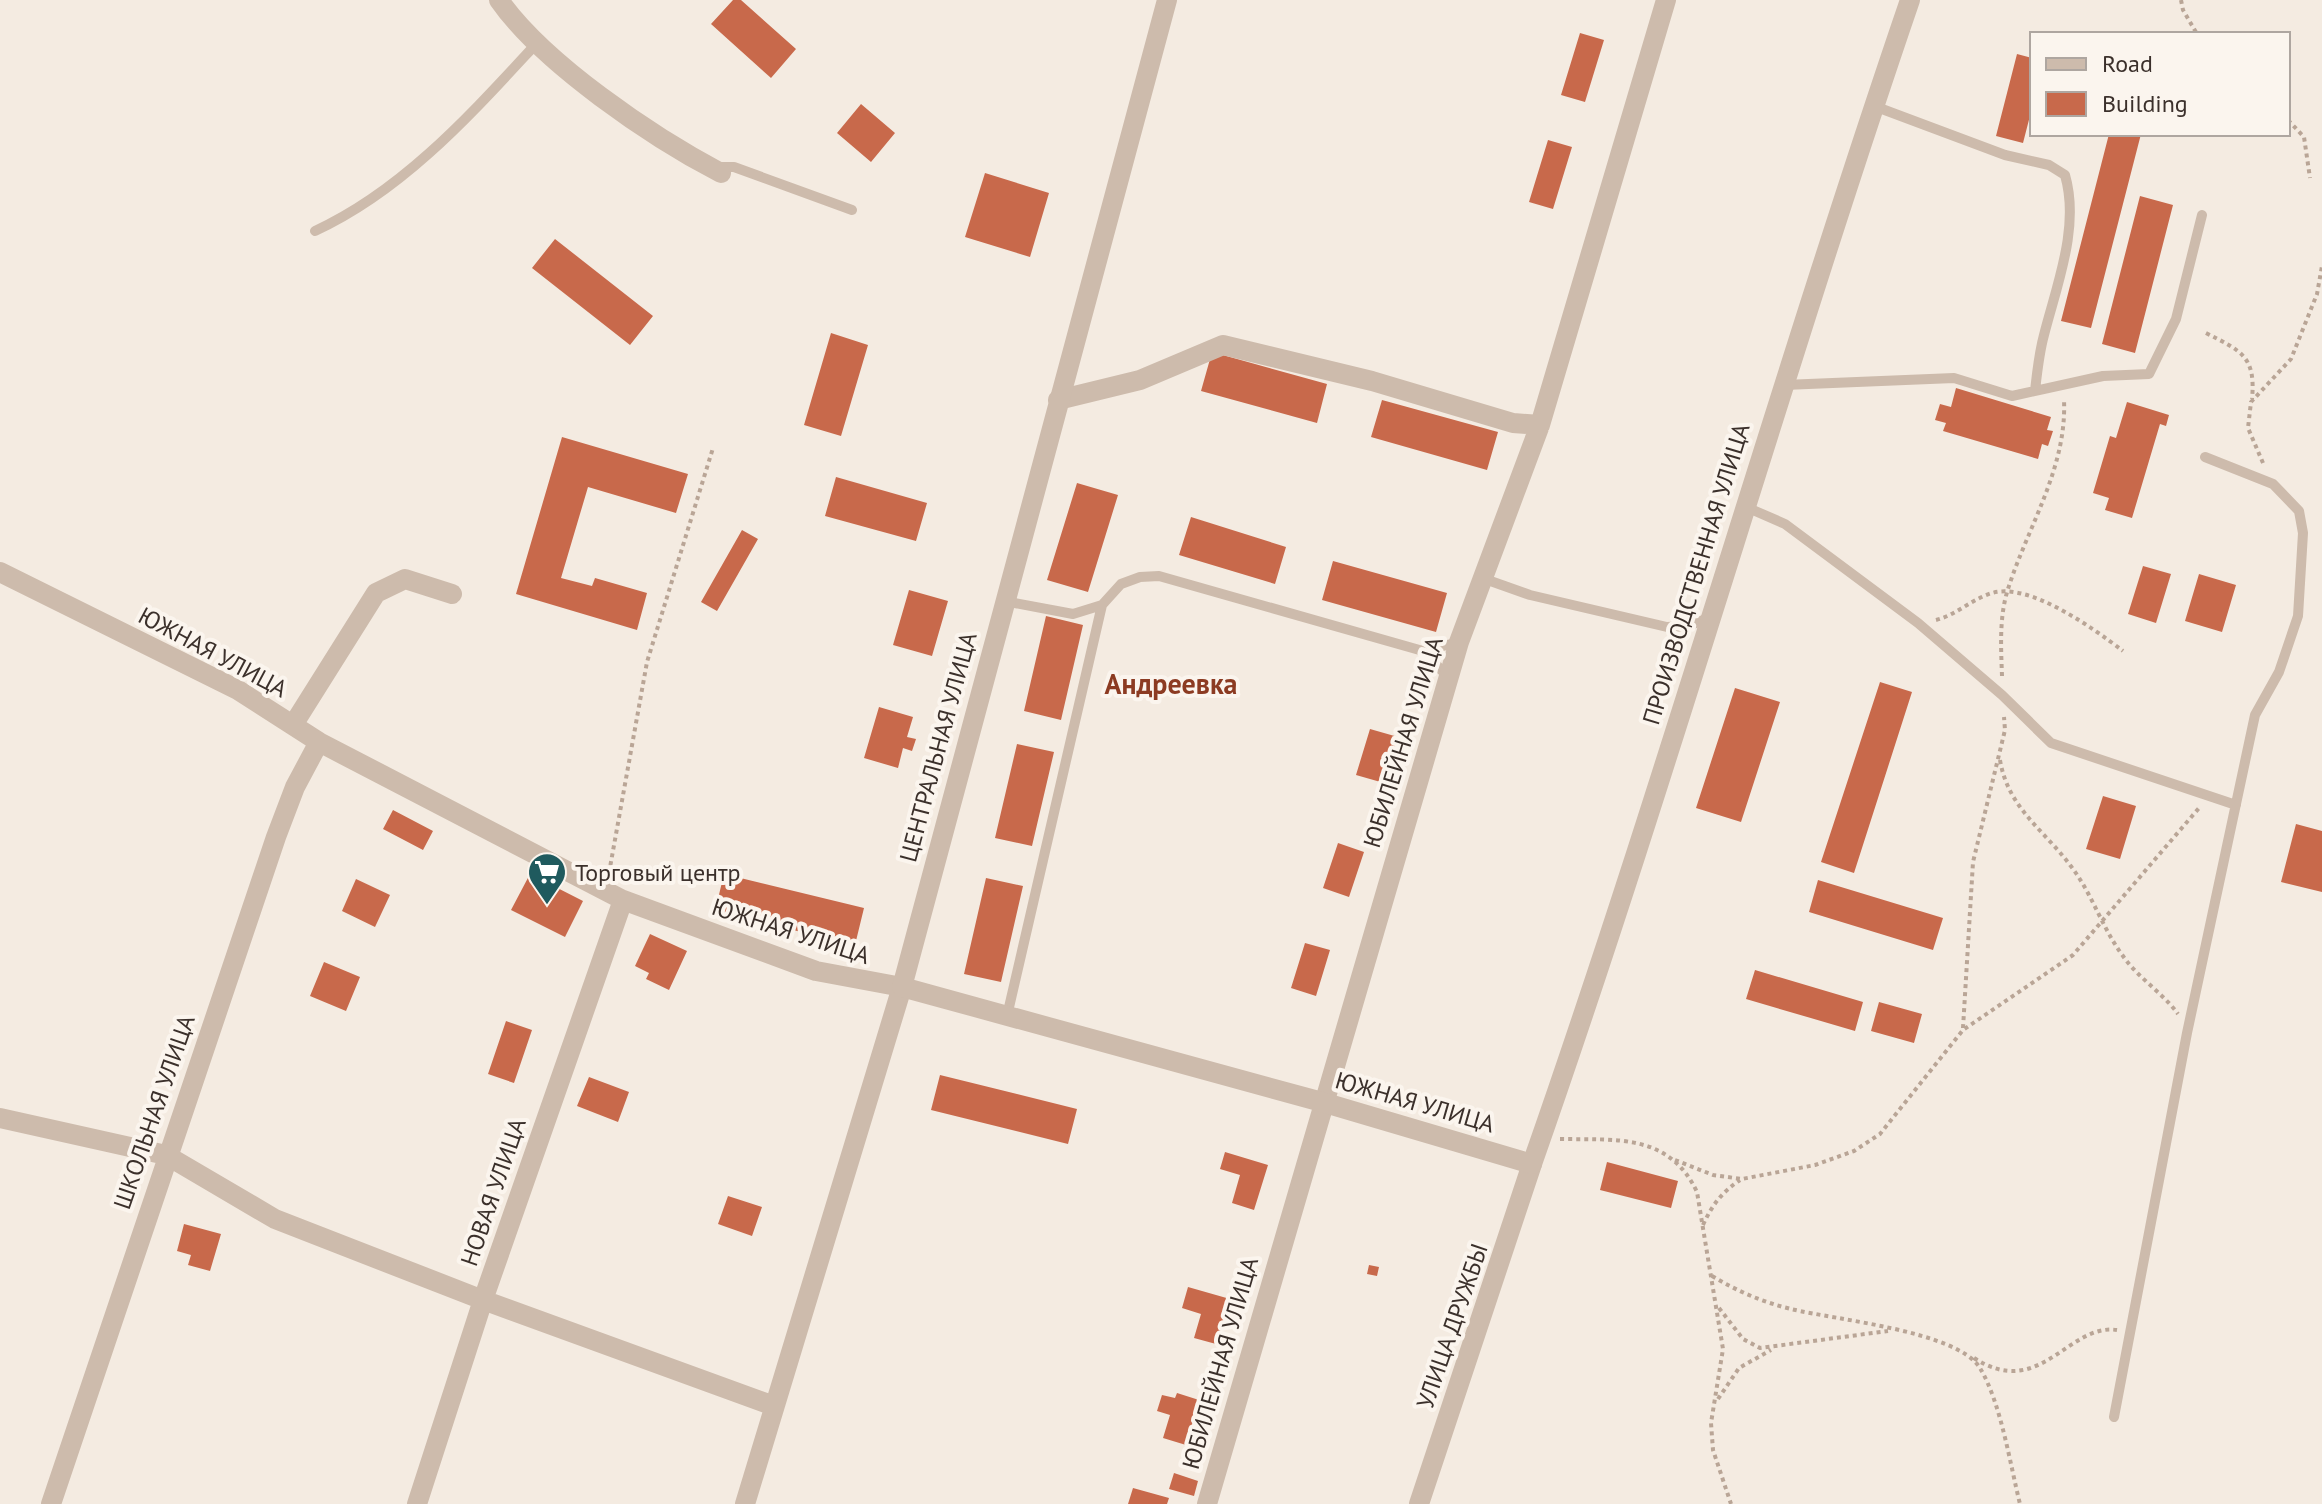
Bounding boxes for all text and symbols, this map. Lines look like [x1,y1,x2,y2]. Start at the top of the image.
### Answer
legend [2030,32,2290,136]
text: Road [2102,48,2153,79]
text: Building [2102,88,2188,119]
street label: ПРОИЗВОДСТВЕННАЯ УЛИЦА [1635,420,1757,728]
street label: ЮЖНАЯ УЛИЦА [133,600,293,704]
street label: ЦЕНТРАЛЬНАЯ УЛИЦА [892,629,984,865]
street label: ЮБИЛЕЙНАЯ УЛИЦА [1356,633,1450,851]
district label: Андреевка [1104,665,1238,702]
supermarket icon: Торговый центр [526,851,568,906]
place label: Торговый центр [575,857,741,888]
street label: ЮЖНАЯ УЛИЦА [708,891,874,971]
street label: ШКОЛЬНАЯ УЛИЦА [106,1011,202,1213]
street label: ЮЖНАЯ УЛИЦА [1332,1064,1498,1140]
street label: НОВАЯ УЛИЦА [453,1114,533,1270]
street label: УЛИЦА ДРУЖБЫ [1409,1239,1495,1413]
street label: ЮБИЛЕЙНАЯ УЛИЦА [1175,1253,1265,1473]

